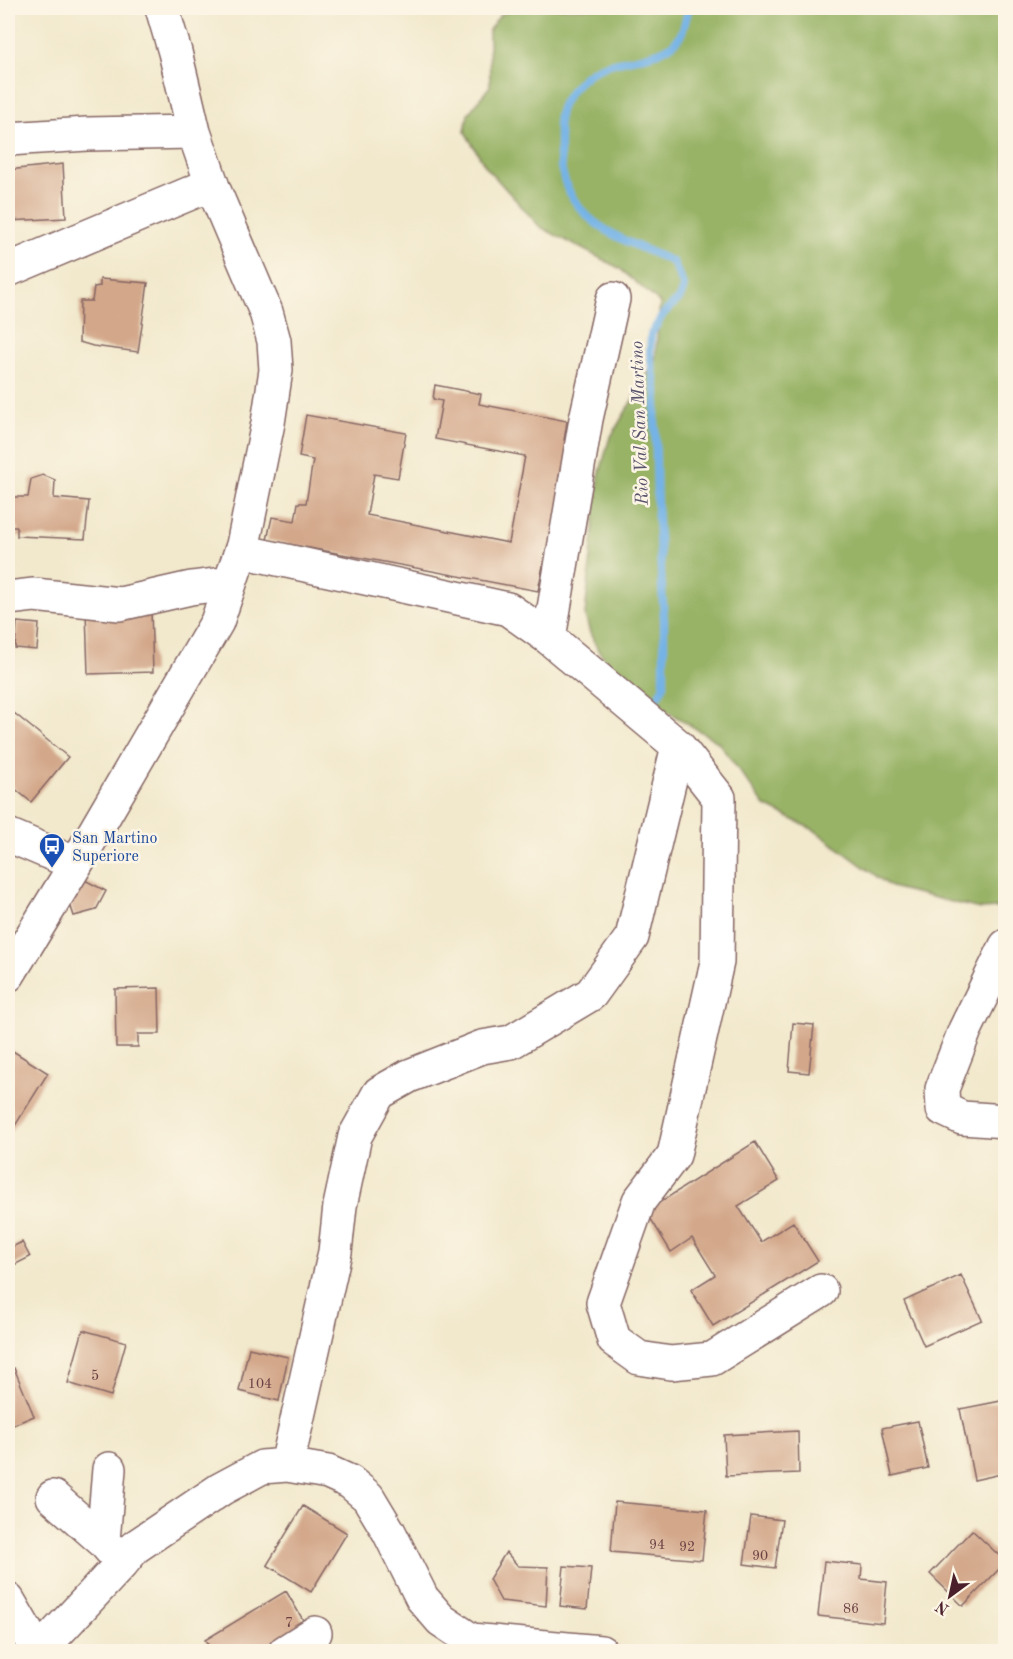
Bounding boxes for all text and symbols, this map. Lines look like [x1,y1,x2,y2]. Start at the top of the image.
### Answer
water label: Rio Val San Martino [628,341,652,506]
bus stop icon: San Martino Superiore [37,831,67,869]
place label: San Martino Superiore [72,831,157,865]
house number: 5 [91,1369,99,1383]
house number: 104 [248,1377,272,1391]
house number: 94 [649,1538,665,1552]
house number: 92 [679,1540,695,1554]
house number: 90 [752,1549,768,1563]
north arrow [920,1566,980,1626]
text: N [933,1596,952,1617]
house number: 86 [843,1602,859,1616]
house number: 7 [285,1616,293,1630]

